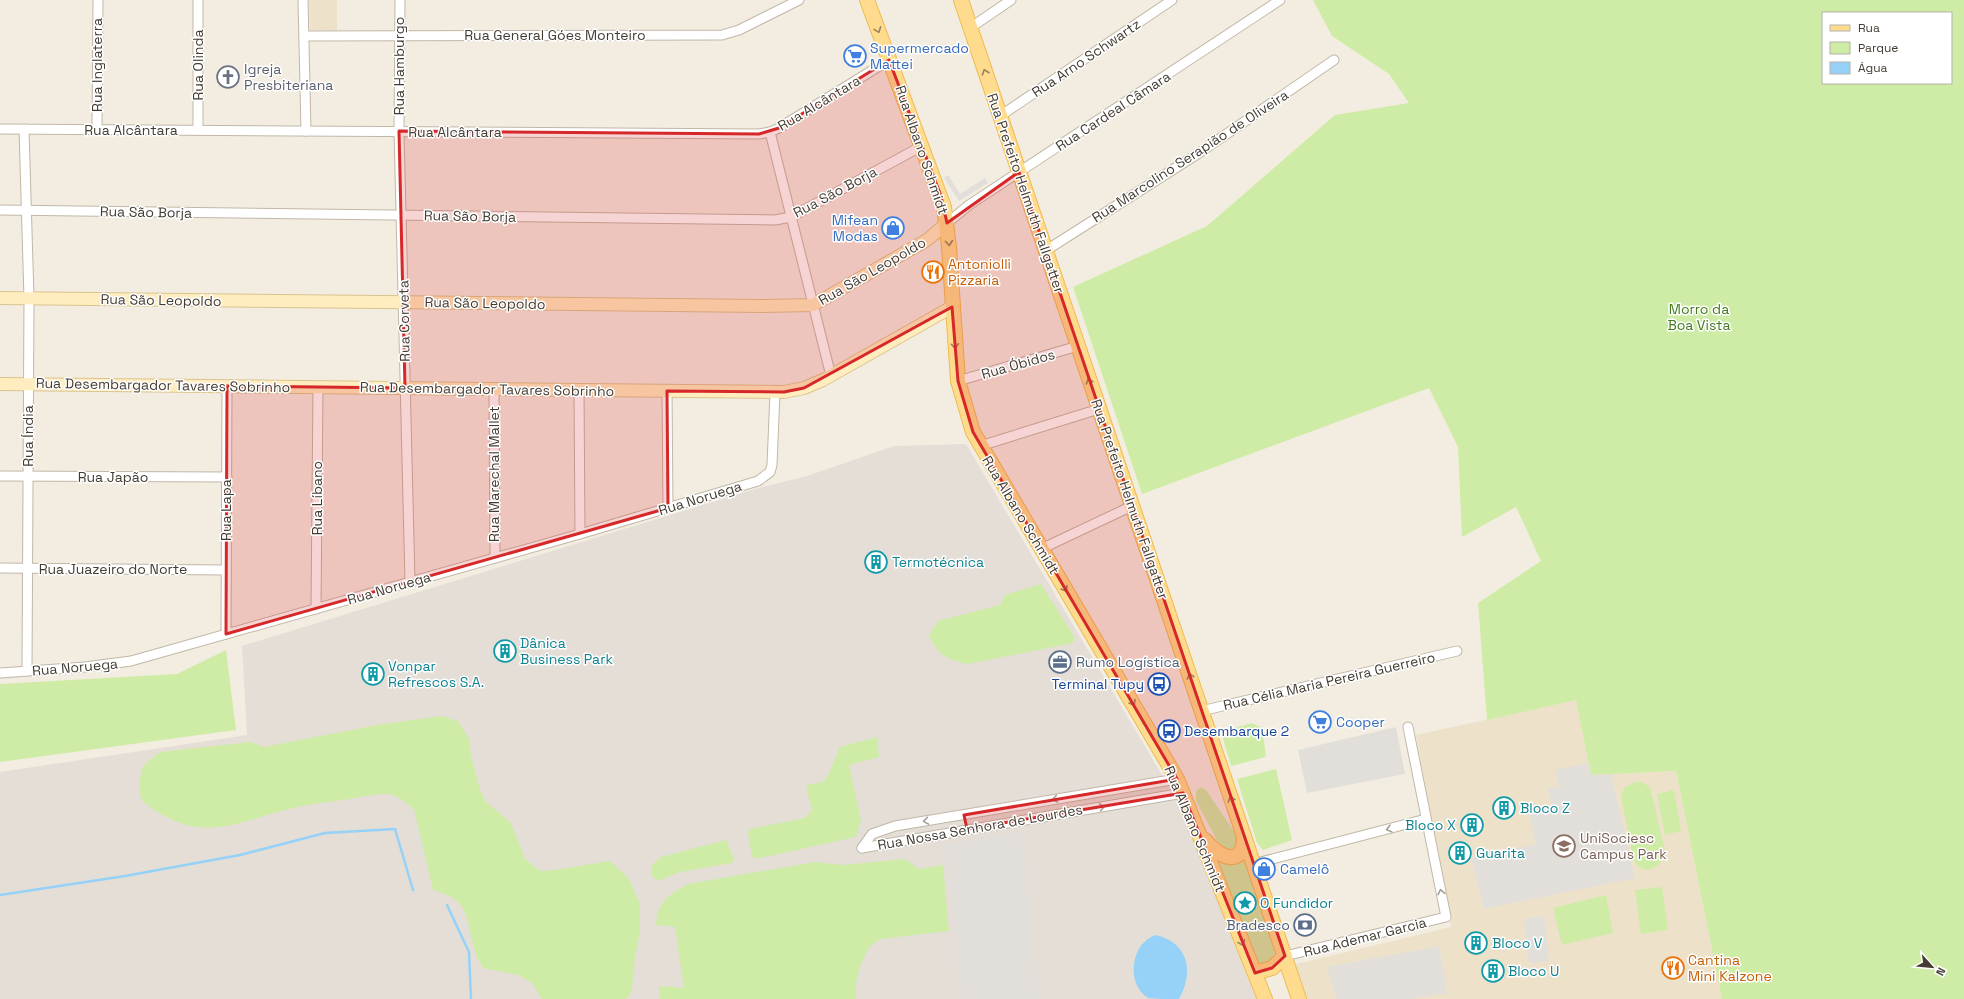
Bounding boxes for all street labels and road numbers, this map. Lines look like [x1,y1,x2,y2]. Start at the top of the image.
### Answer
street label: Rua Arno Schwartz [1028,15,1144,101]
street label: Rua Hamburgo [390,17,408,115]
street label: Rua Inglaterra [88,18,106,112]
street label: Rua General Góes Monteiro [464,26,646,44]
street label: Rua Olinda [189,30,207,100]
street label: Rua Cardeal Câmara [1052,67,1174,155]
street label: Rua Alcântara [774,71,864,135]
street label: Rua Albano Schmidt [891,83,953,217]
street label: Rua Marcolino Serapião de Oliveira [1088,86,1292,226]
street label: Rua Prefeito Helmuth Fallgatter [983,91,1069,295]
street label: Rua Alcântara [84,121,178,139]
street label: Rua Alcântara [408,123,502,141]
street label: Rua São Borja [790,162,880,222]
street label: Rua São Borja [100,202,192,222]
street label: Rua São Borja [424,206,516,226]
street label: Rua São Leopoldo [815,233,929,309]
street label: Rua Corveta [394,280,414,362]
street label: Rua São Leopoldo [100,290,222,310]
street label: Rua São Leopoldo [424,293,546,313]
street label: Rua Óbidos [979,345,1057,383]
street label: Rua Desembargador Tavares Sobrinho [36,374,290,396]
street label: Rua Desembargador Tavares Sobrinho [360,378,614,400]
street label: Rua Prefeito Helmuth Fallgatter [1087,397,1173,601]
street label: Rua Índia [19,405,37,467]
street label: Rua Marechal Mallet [485,406,503,542]
street label: Rua Albano Schmidt [978,452,1064,578]
street label: Rua Líbano [308,461,326,535]
street label: Rua Japão [78,468,148,486]
street label: Rua Noruega [656,477,744,519]
street label: Rua Lapa [217,479,235,541]
street label: Rua Juazeiro do Norte [39,560,187,578]
street label: Rua Noruega [345,567,433,609]
street label: Rua Célia Maria Pereira Guerreiro [1221,648,1437,714]
street label: Rua Noruega [31,654,119,680]
street label: Rua Albano Schmidt [1160,763,1230,895]
street label: Rua Nossa Senhora de Lourdes [876,800,1084,854]
street label: Rua Ademar Garcia [1302,913,1428,961]

